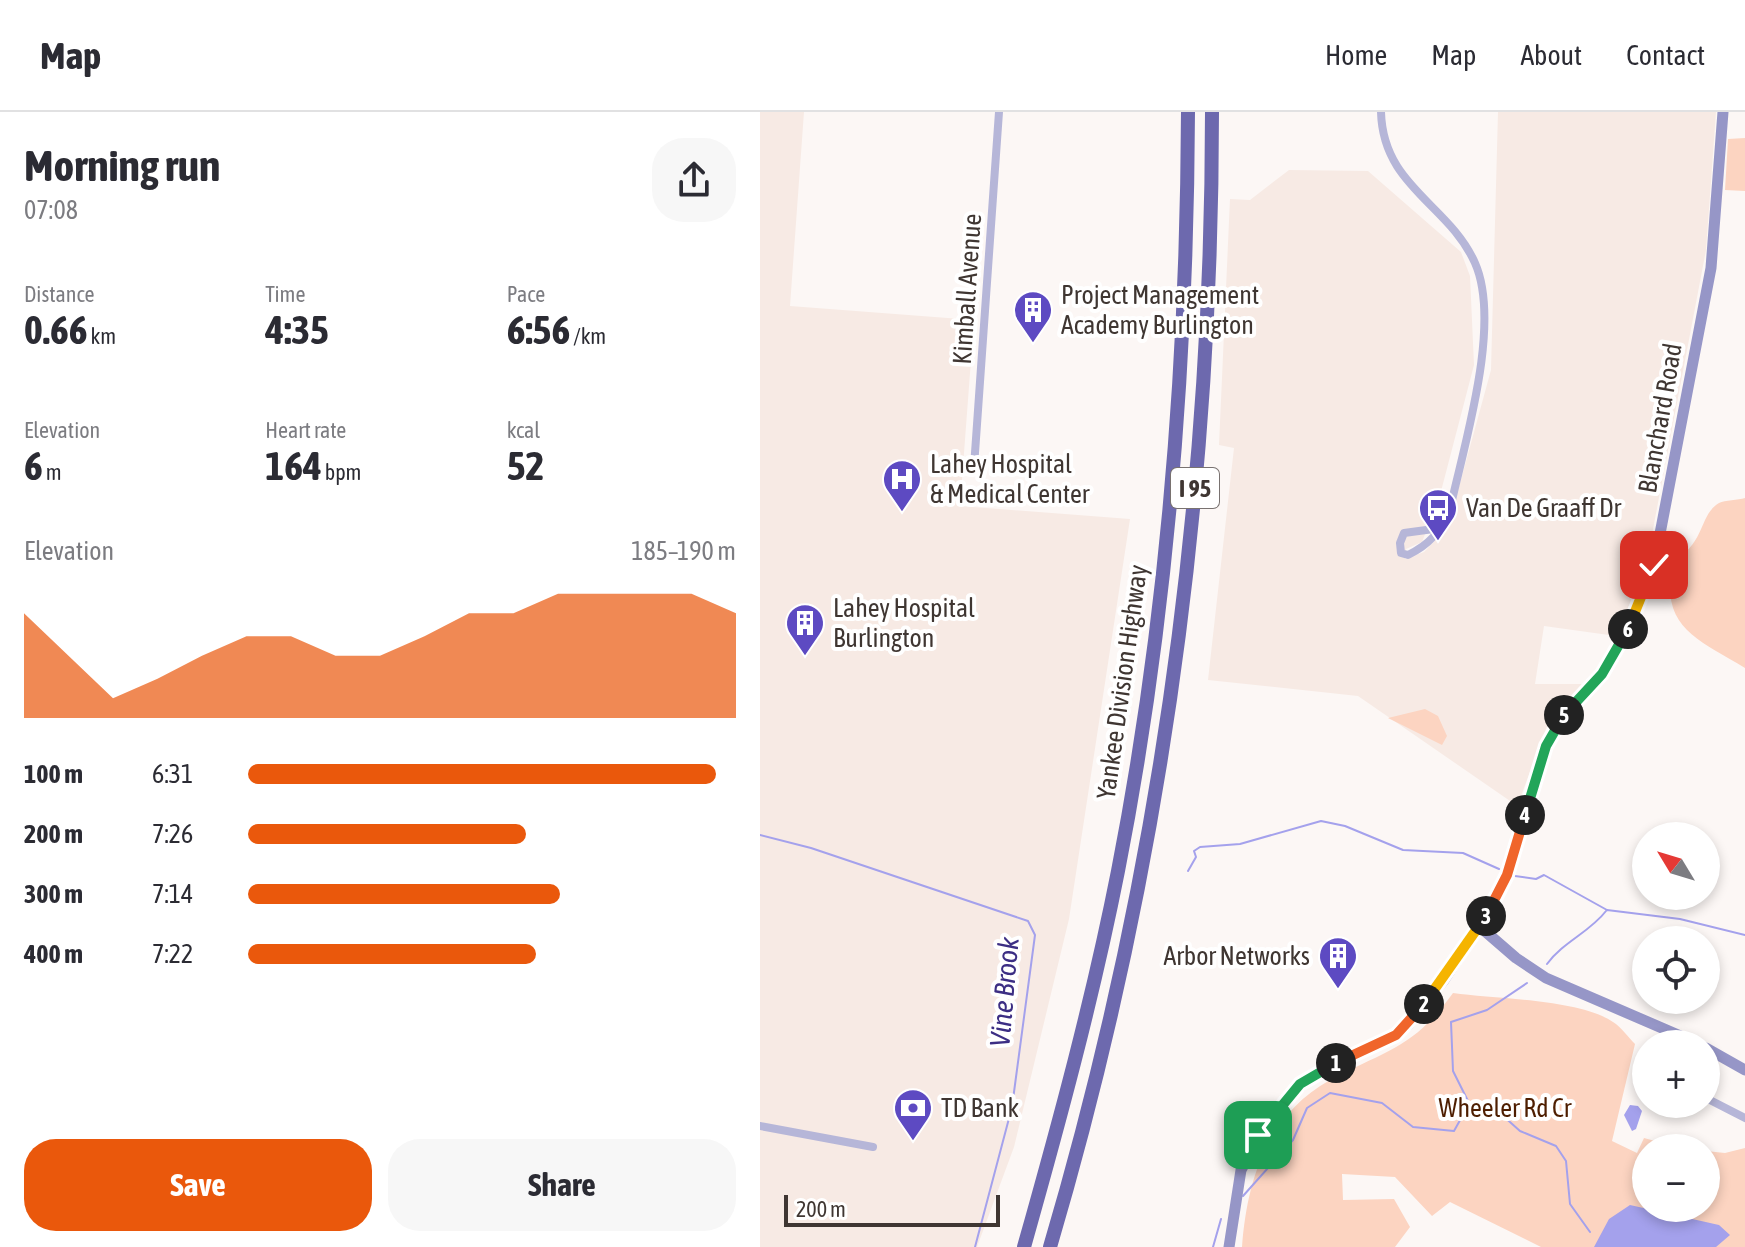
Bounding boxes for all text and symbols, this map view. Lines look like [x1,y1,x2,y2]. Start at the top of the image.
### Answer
text: Map [40,34,101,77]
text: Home [1325,39,1387,71]
text: Map [1431,39,1476,71]
text: About [1520,39,1582,71]
text: Contact [1626,39,1705,71]
button: share [652,138,736,222]
text: Morning run [24,140,220,190]
text: 07:08 [24,195,78,225]
street label: Kimball Avenue [947,213,987,365]
place label: Project Management Academy Burlington [1061,280,1259,340]
text: Distance [24,281,95,307]
text: Time [265,281,305,307]
text: Pace [507,281,545,307]
building icon: Project Management Academy Burlington [1012,289,1054,344]
text: 0.66 [24,307,88,352]
text: 4:35 [265,307,329,352]
text: 6:56 [507,307,570,352]
text: km [88,323,116,349]
text: /km [570,323,606,349]
street label: Blanchard Road [1632,341,1688,495]
text: Elevation [24,417,100,443]
text: Heart rate [265,417,346,443]
text: kcal [507,417,540,443]
text: 6 [24,443,43,488]
text: 164 [265,443,322,488]
text: 52 [507,443,544,488]
place label: Lahey Hospital & Medical Center [930,449,1090,509]
hospital icon: Lahey Hospital & Medical Center [881,458,923,513]
text: m [43,459,62,485]
text: bpm [322,459,361,485]
road number: I 95 [1171,468,1219,508]
bus stop icon: Van De Graaff Dr [1417,487,1459,542]
place label: Van De Graaff Dr [1466,493,1621,523]
pin [1620,531,1688,599]
text: Elevation [24,536,114,566]
text: 185–190 m [631,536,736,566]
icon: check [1632,543,1676,587]
street label: Yankee Division Highway [1091,563,1153,801]
place label: Lahey Hospital Burlington [833,593,975,653]
building icon: Lahey Hospital Burlington [784,602,826,657]
pin: 6 [1608,609,1648,649]
text: 6 [1623,616,1633,642]
pin: 5 [1544,695,1584,735]
text: 5 [1559,702,1569,728]
text: 100 m [24,759,83,789]
text: 6:31 [152,759,193,789]
pin: 4 [1505,795,1545,835]
text: 4 [1520,802,1530,828]
text: 200 m [24,819,83,849]
text: 7:26 [152,819,193,849]
north arrow [1632,822,1720,910]
map controls [1632,822,1720,1222]
text: 300 m [24,879,83,909]
text: 7:14 [152,879,193,909]
pin: 3 [1466,896,1506,936]
text: 3 [1481,903,1491,929]
button: locate [1632,926,1720,1014]
water label: Vine Brook [983,935,1025,1048]
building icon: Arbor Networks [1317,935,1359,990]
text: 400 m [24,939,83,969]
text: 7:22 [152,939,193,969]
place label: Arbor Networks [1163,941,1310,971]
pin: 2 [1404,984,1444,1024]
text: 2 [1419,991,1429,1017]
button: + [1632,1030,1720,1118]
pin: 1 [1316,1043,1356,1083]
text: 1 [1331,1050,1341,1076]
bank icon: TD Bank [892,1087,934,1142]
place label: TD Bank [941,1093,1019,1123]
park label: Wheeler Rd Cr [1439,1093,1572,1123]
pin [1224,1101,1292,1169]
icon: arrive [1236,1113,1280,1157]
button: − [1632,1134,1720,1222]
button: Save [24,1139,372,1231]
button: Share [388,1139,736,1231]
scale bar [784,1191,1000,1227]
text: 200 m [796,1196,846,1222]

